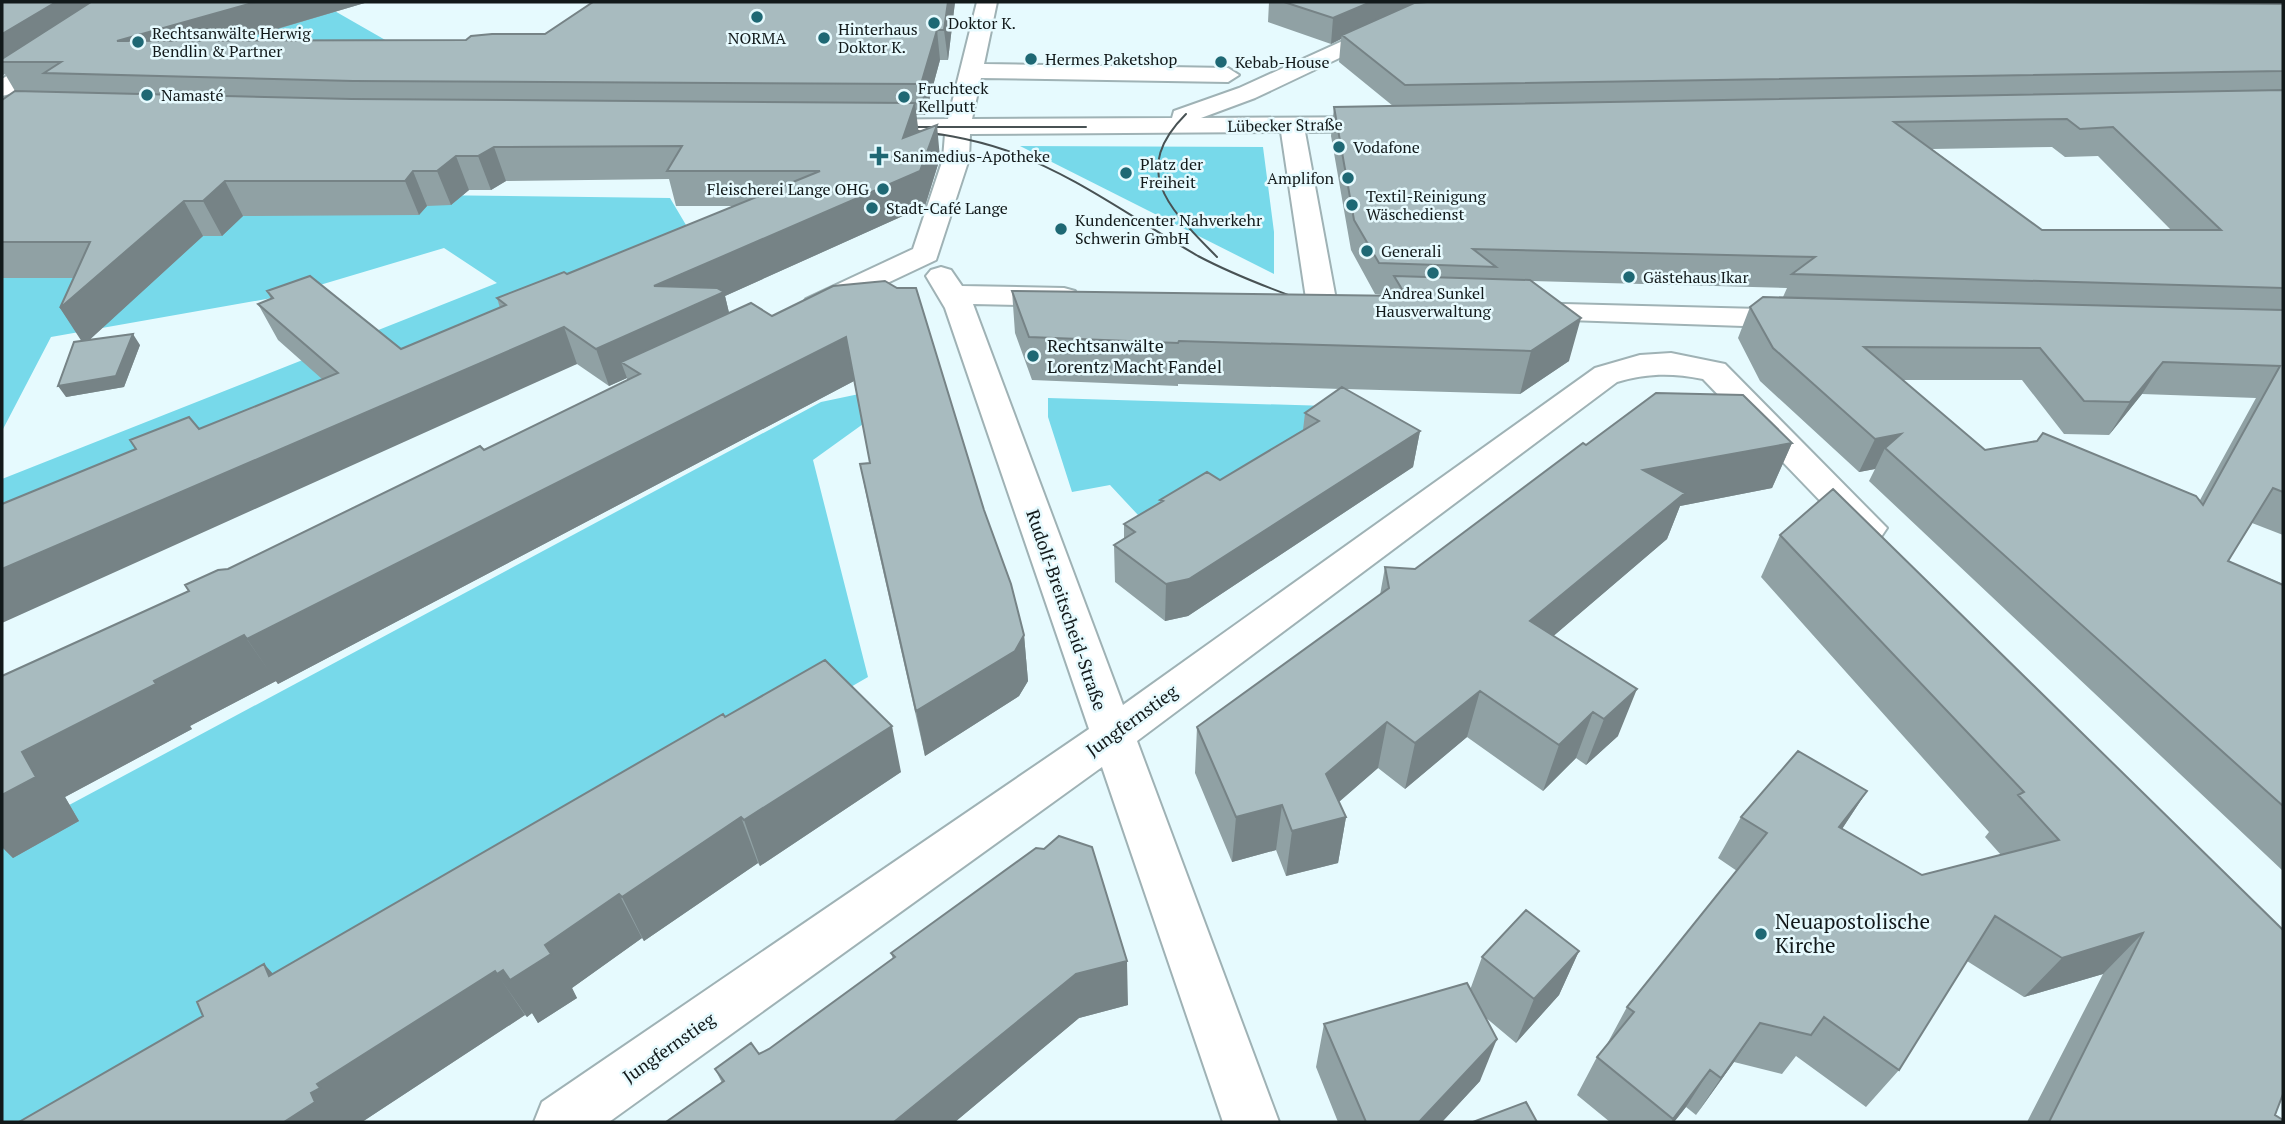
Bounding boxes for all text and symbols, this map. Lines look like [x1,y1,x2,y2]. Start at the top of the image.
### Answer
marker: NORMA [749,9,765,25]
place label: Doktor K. [948,12,1016,34]
marker: Doktor K. [926,15,942,31]
place label: Hinterhaus Doktor K. [838,18,918,58]
place label: Rechtsanwälte Herwig Bendlin & Partner [152,22,311,62]
place label: NORMA [728,27,786,49]
marker: Hinterhaus Doktor K. [816,30,832,46]
marker: Rechtsanwälte Herwig Bendlin & Partner [130,34,146,50]
place label: Hermes Paketshop [1045,48,1177,70]
marker: Hermes Paketshop [1023,51,1039,67]
place label: Kebab-House [1235,51,1330,73]
marker: Kebab-House [1213,54,1229,70]
place label: Fruchteck Kellputt [918,77,989,117]
place label: Namasté [161,84,224,106]
marker: Namasté [139,87,155,103]
marker: Fruchteck Kellputt [896,89,912,105]
street label: Lübecker Straße [1227,113,1343,137]
place label: Vodafone [1353,136,1420,158]
marker: Vodafone [1331,139,1347,155]
place label: Sanimedius-Apotheke [893,145,1050,167]
marker: Sanimedius-Apotheke [871,148,887,164]
place label: Platz der Freiheit [1140,153,1204,193]
marker: Platz der Freiheit [1118,165,1134,181]
place label: Amplifon [1267,167,1334,189]
marker: Amplifon [1340,170,1356,186]
place label: Fleischerei Lange OHG [707,178,869,200]
marker: Fleischerei Lange OHG [875,181,891,197]
place label: Textil-Reinigung Wäschedienst [1366,185,1487,225]
place label: Stadt-Café Lange [886,197,1008,219]
marker: Textil-Reinigung Wäschedienst [1344,197,1360,213]
marker: Stadt-Café Lange [864,200,880,216]
place label: Kundencenter Nahverkehr Schwerin GmbH [1075,209,1263,249]
marker: Kundencenter Nahverkehr Schwerin GmbH [1053,221,1069,237]
place label: Generali [1381,240,1442,262]
marker: Generali [1359,243,1375,259]
marker: Andrea Sunkel Hausverwaltung [1425,265,1441,281]
place label: Gästehaus Ikar [1643,266,1749,288]
marker: Gästehaus Ikar [1621,269,1637,285]
place label: Andrea Sunkel Hausverwaltung [1375,282,1491,322]
place label: Rechtsanwälte Lorentz Macht Fandel [1047,333,1222,378]
marker: Rechtsanwälte Lorentz Macht Fandel [1025,348,1041,364]
street label: Rudolf-Breitscheid-Straße [1021,506,1113,713]
street label: Jungfernstieg [1081,679,1182,762]
place label: Neuapostolische Kirche [1775,907,1930,959]
marker: Neuapostolische Kirche [1753,926,1769,942]
street label: Jungfernstieg [617,1006,720,1088]

